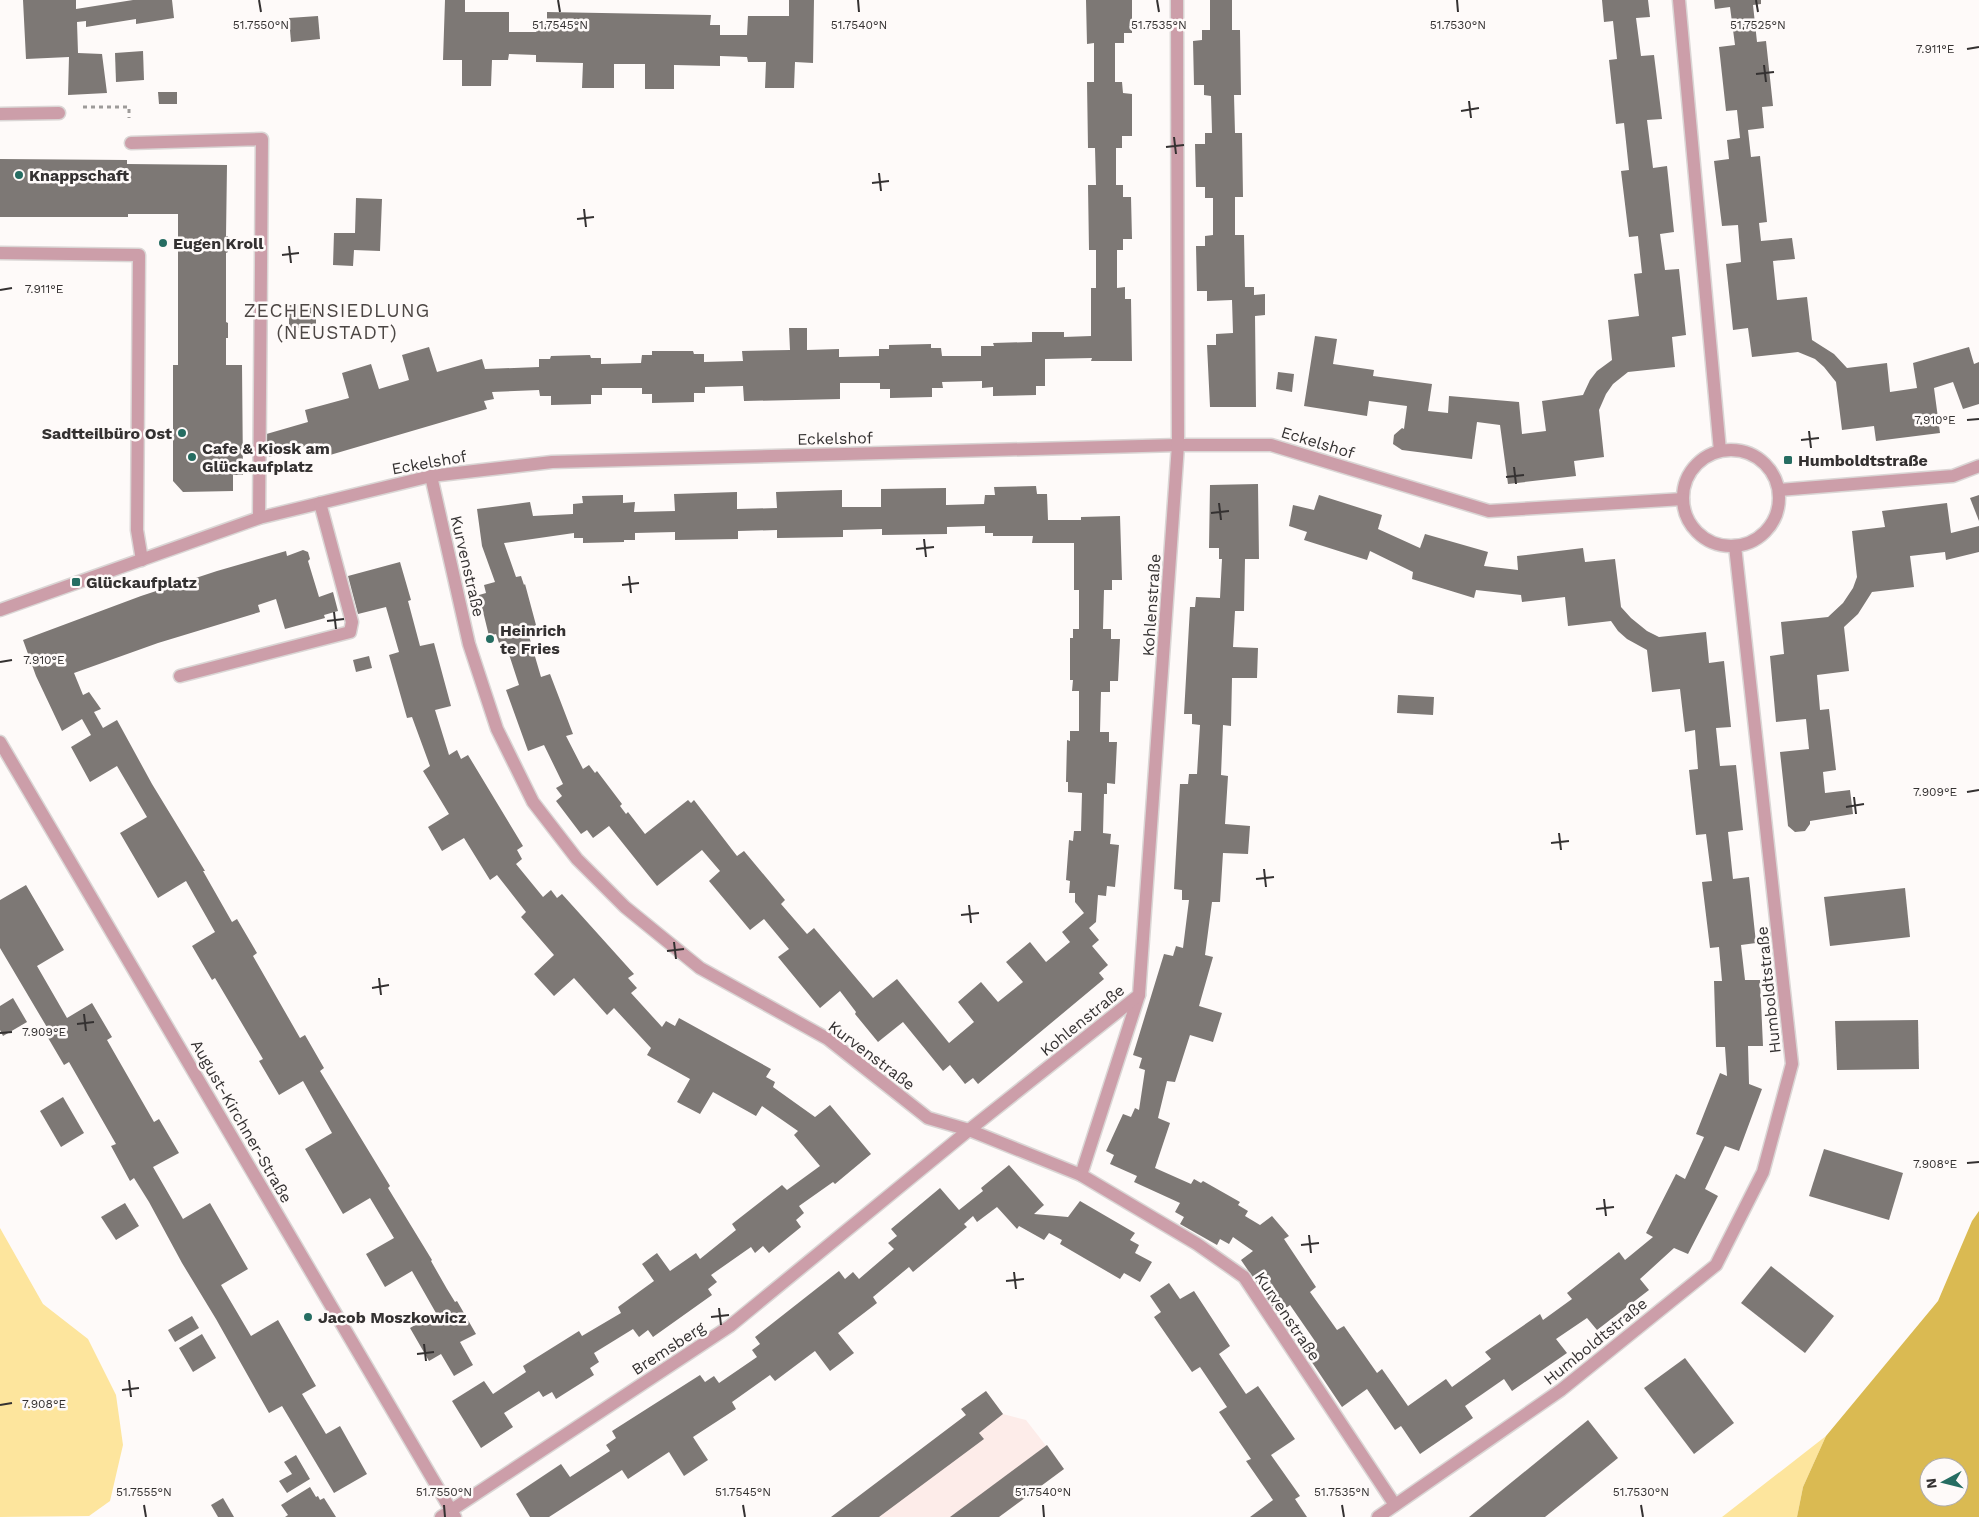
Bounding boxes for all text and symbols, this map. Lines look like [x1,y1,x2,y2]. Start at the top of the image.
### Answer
text: 51.7550°N [233,18,289,32]
text: 51.7545°N [532,18,588,32]
text: 51.7540°N [831,18,887,32]
text: 51.7535°N [1131,18,1187,32]
text: 51.7530°N [1430,18,1486,32]
text: 51.7525°N [1730,18,1786,32]
text: 7.911°E [1916,42,1955,56]
place label: Knappschaft [29,166,129,185]
marker: Knappschaft [13,169,25,181]
place label: Eugen Kroll [173,234,264,253]
marker: Eugen Kroll [157,237,169,249]
text: 7.911°E [25,282,64,296]
district label: ZECHENSIEDLUNG (NEUSTADT) [244,299,430,344]
text: 7.910°E [1914,413,1956,427]
street label: Eckelshof [1279,422,1358,463]
place label: Sadtteilbüro Ost [42,424,172,443]
marker: Sadtteilbüro Ost [176,427,188,439]
street label: Eckelshof [797,428,874,449]
place label: Cafe & Kiosk am Glückaufplatz [202,439,330,476]
street label: Eckelshof [390,446,469,478]
marker: Cafe & Kiosk am Glückaufplatz [186,451,198,463]
place label: Humboldtstraße [1798,451,1928,470]
marker: Humboldtstraße [1782,454,1794,466]
street label: Kurvenstraße [447,514,488,619]
street label: Kohlenstraße [1138,553,1165,657]
place label: Glückaufplatz [86,573,197,592]
marker: Glückaufplatz [70,576,82,588]
place label: Heinrich te Fries [500,621,566,658]
marker: Heinrich te Fries [484,633,496,645]
text: 7.910°E [23,653,65,667]
text: 7.909°E [1913,785,1957,799]
street label: Humboldtstraße [1752,925,1785,1054]
street label: Kohlenstraße [1036,981,1128,1060]
street label: Kurvenstraße [825,1017,919,1094]
text: 7.909°E [22,1025,66,1039]
street label: August-Kirchner-Straße [187,1036,296,1206]
text: 7.908°E [1913,1157,1957,1171]
street label: Kurvenstraße [1251,1268,1324,1365]
street label: Humboldtstraße [1540,1294,1651,1389]
place label: Jacob Moszkowicz [318,1308,466,1327]
marker: Jacob Moszkowicz [302,1311,314,1323]
street label: Bremsberg [628,1317,709,1379]
text: 7.908°E [22,1397,66,1411]
north arrow [1919,1457,1969,1507]
text: N [1923,1477,1940,1490]
text: 51.7555°N [116,1485,172,1499]
text: 51.7550°N [416,1485,472,1499]
text: 51.7545°N [715,1485,771,1499]
text: 51.7540°N [1015,1485,1071,1499]
text: 51.7535°N [1314,1485,1370,1499]
text: 51.7530°N [1613,1485,1669,1499]

